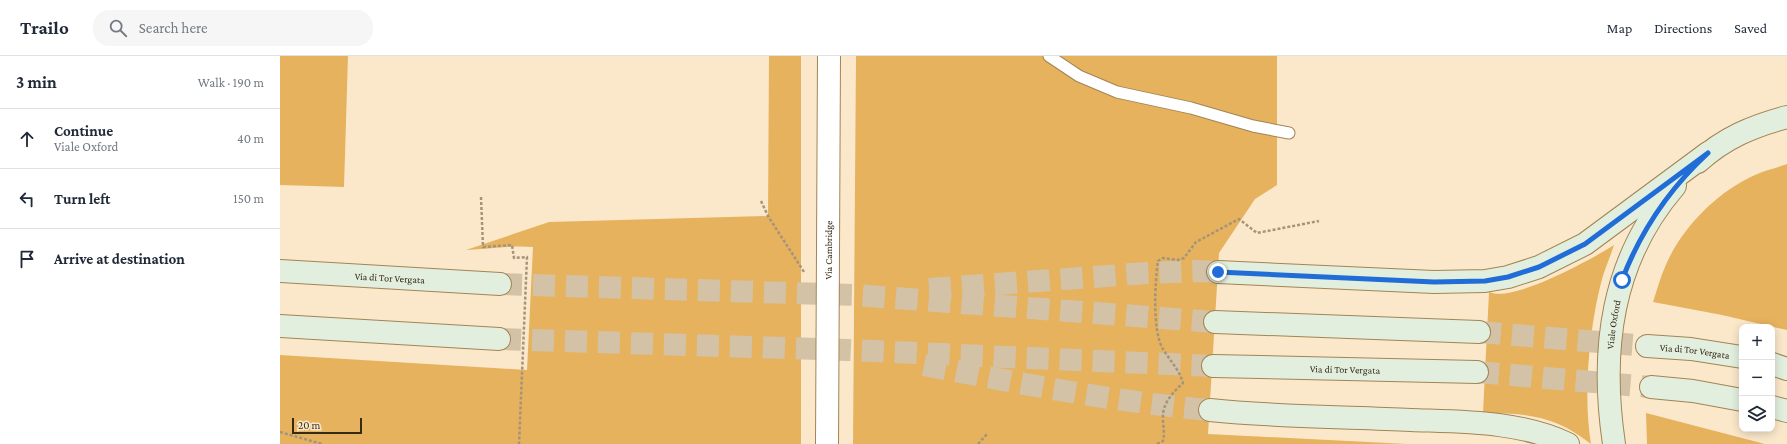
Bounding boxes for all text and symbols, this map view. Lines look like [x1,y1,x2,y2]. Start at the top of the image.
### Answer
search box [93,10,373,46]
text: Trailo [20,17,69,38]
icon: search [107,17,129,39]
text: Search here [139,20,208,36]
text: Map [1607,20,1632,36]
text: Directions [1654,20,1712,36]
text: Saved [1734,20,1767,36]
text: 3 min [16,73,57,92]
text: Walk · 190 m [198,75,264,90]
text: Continue [54,123,113,139]
icon: ahead [16,128,38,150]
text: 40 m [237,131,264,146]
text: Viale Oxford [54,139,118,154]
icon: left [16,188,38,210]
text: Turn left [54,191,110,207]
text: 150 m [233,191,264,206]
street label: Via Cambridge [822,220,834,280]
icon: arrive [16,248,38,270]
text: Arrive at destination [54,251,185,267]
route end [1209,263,1227,281]
street label: Via di Tor Vergata [354,270,426,285]
route start [1613,271,1631,289]
street label: Viale Oxford [1604,298,1622,350]
map controls [1739,324,1775,432]
button: + [1739,324,1775,360]
street label: Via di Tor Vergata [1659,341,1731,361]
button: − [1739,360,1775,396]
street label: Via di Tor Vergata [1310,363,1381,375]
button: layers [1739,396,1775,432]
scale bar [292,416,362,435]
text: 20 m [298,419,320,431]

